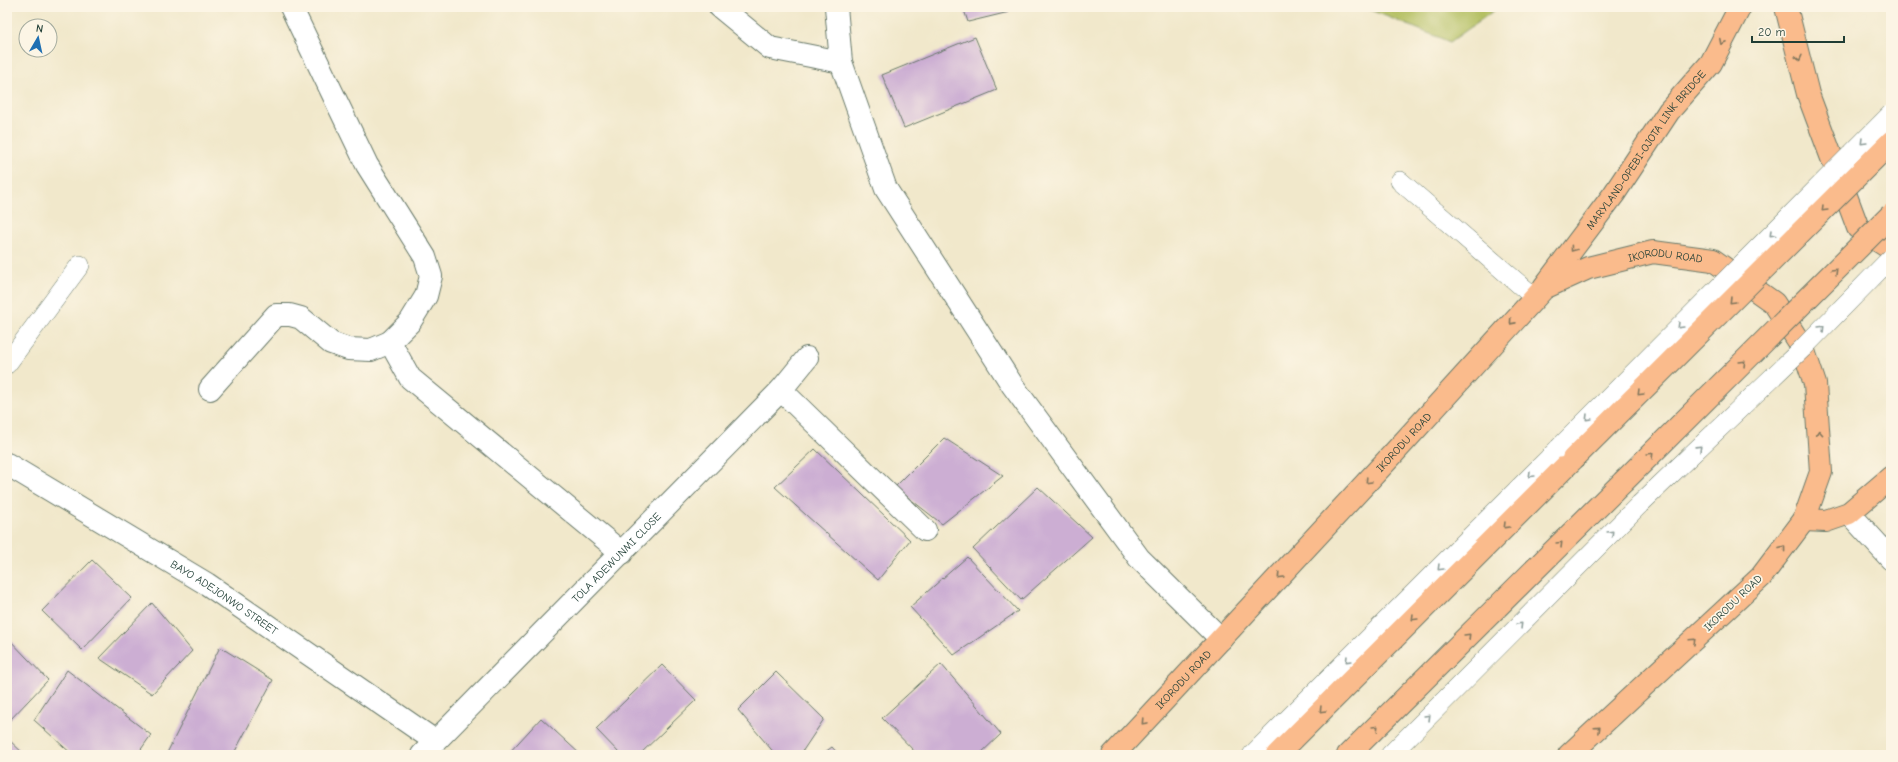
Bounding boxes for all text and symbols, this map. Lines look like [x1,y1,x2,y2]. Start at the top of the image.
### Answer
north arrow [18,18,58,58]
scale bar [1752,18,1844,44]
text: N [35,22,44,36]
text: 20 m [1758,25,1786,39]
one-way arrow [1719,38,1727,45]
one-way arrow [1794,55,1802,62]
street label: MARYLAND-OPEBI-OJOTA LINK BRIDGE [1583,67,1709,232]
one-way arrow [1861,137,1868,144]
one-way arrow [1821,204,1829,212]
one-way arrow [1769,229,1777,237]
one-way arrow [1570,245,1578,252]
street label: IKORODU ROAD [1626,245,1704,265]
one-way arrow [1830,268,1838,276]
one-way arrow [1729,296,1737,304]
one-way arrow [1510,317,1517,325]
one-way arrow [1677,321,1685,329]
one-way arrow [1818,325,1825,333]
one-way arrow [1738,360,1746,368]
one-way arrow [1637,388,1645,396]
street label: IKORODU ROAD [1373,410,1434,475]
one-way arrow [1585,413,1593,421]
one-way arrow [1814,430,1823,436]
one-way arrow [1694,445,1702,452]
one-way arrow [1646,452,1654,460]
one-way arrow [1528,470,1536,478]
one-way arrow [1366,476,1373,483]
street label: TOLA ADEWUNMI CLOSE [569,510,664,605]
one-way arrow [1503,521,1511,529]
one-way arrow [1606,530,1614,538]
one-way arrow [1555,542,1563,549]
one-way arrow [1778,545,1785,552]
street label: BAYO ADEJONWO STREET [168,557,281,638]
one-way arrow [1437,563,1445,571]
one-way arrow [1277,571,1285,579]
street label: IKORODU ROAD [1701,572,1765,634]
one-way arrow [1411,613,1419,621]
one-way arrow [1515,622,1522,630]
one-way arrow [1463,633,1471,641]
one-way arrow [1688,638,1696,646]
street label: IKORODU ROAD [1153,647,1214,712]
one-way arrow [1345,655,1353,663]
one-way arrow [1319,705,1327,713]
one-way arrow [1423,714,1431,722]
one-way arrow [1141,717,1148,725]
one-way arrow [1371,725,1379,732]
one-way arrow [1593,727,1600,734]

